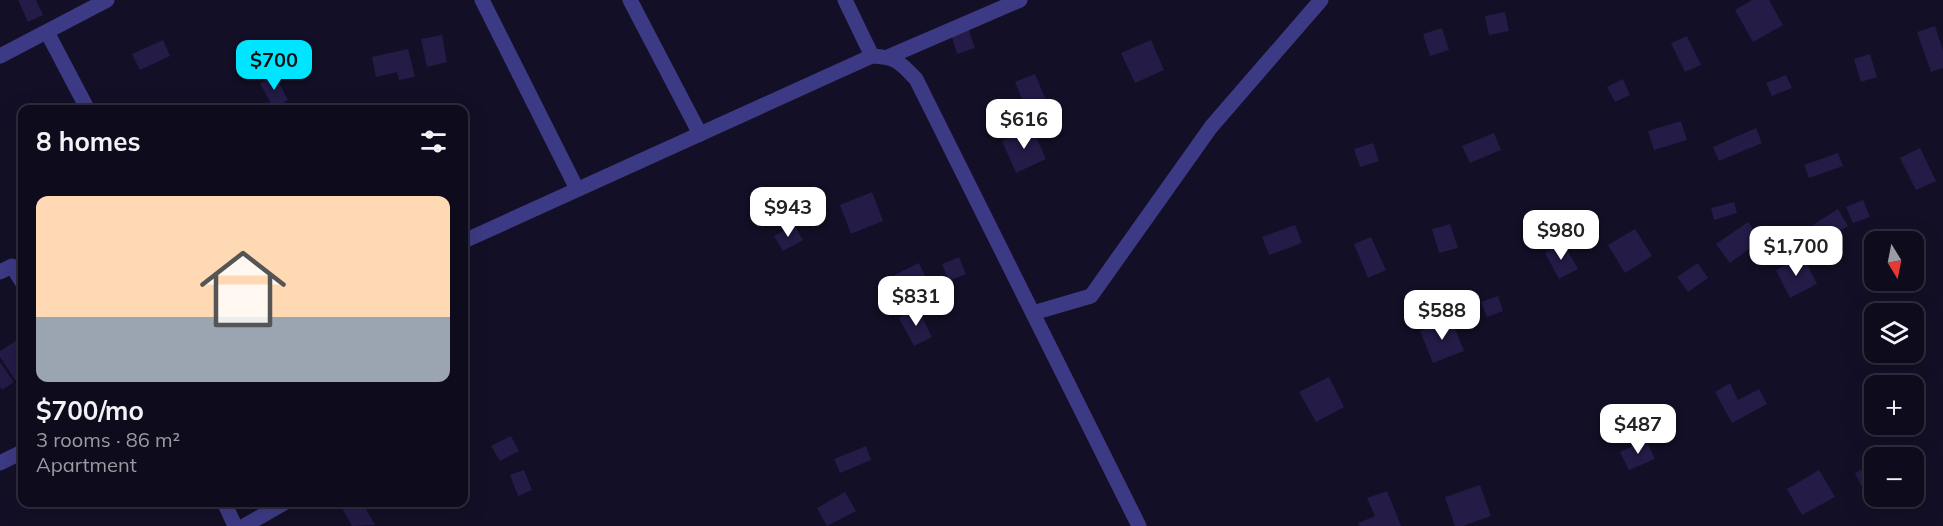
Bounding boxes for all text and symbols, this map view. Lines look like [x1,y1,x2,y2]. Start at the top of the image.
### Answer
pin: $700 [238,40,310,91]
text: $700 [250,47,298,72]
pin: $616 [988,99,1060,150]
text: $616 [1000,106,1048,131]
text: 8 homes [36,125,140,158]
icon: filters [417,125,450,158]
pin: $943 [752,187,824,238]
text: $943 [764,194,812,219]
pin: $980 [1525,210,1597,261]
text: $980 [1537,217,1585,242]
pin: $1,700 [1747,226,1845,277]
north arrow [1864,231,1924,291]
map controls [1864,231,1924,507]
text: $1,700 [1764,233,1828,258]
icon: home [189,235,297,343]
pin: $831 [880,276,952,327]
text: $831 [892,283,940,308]
pin: $588 [1406,290,1478,341]
text: $588 [1418,297,1466,322]
button: layers [1864,303,1924,363]
button: + [1864,375,1924,435]
text: $700/mo [36,394,144,427]
pin: $487 [1602,404,1674,455]
text: $487 [1614,411,1662,436]
text: 3 rooms · 86 m² [36,427,180,452]
button: − [1864,447,1924,507]
text: Apartment [36,452,137,477]

